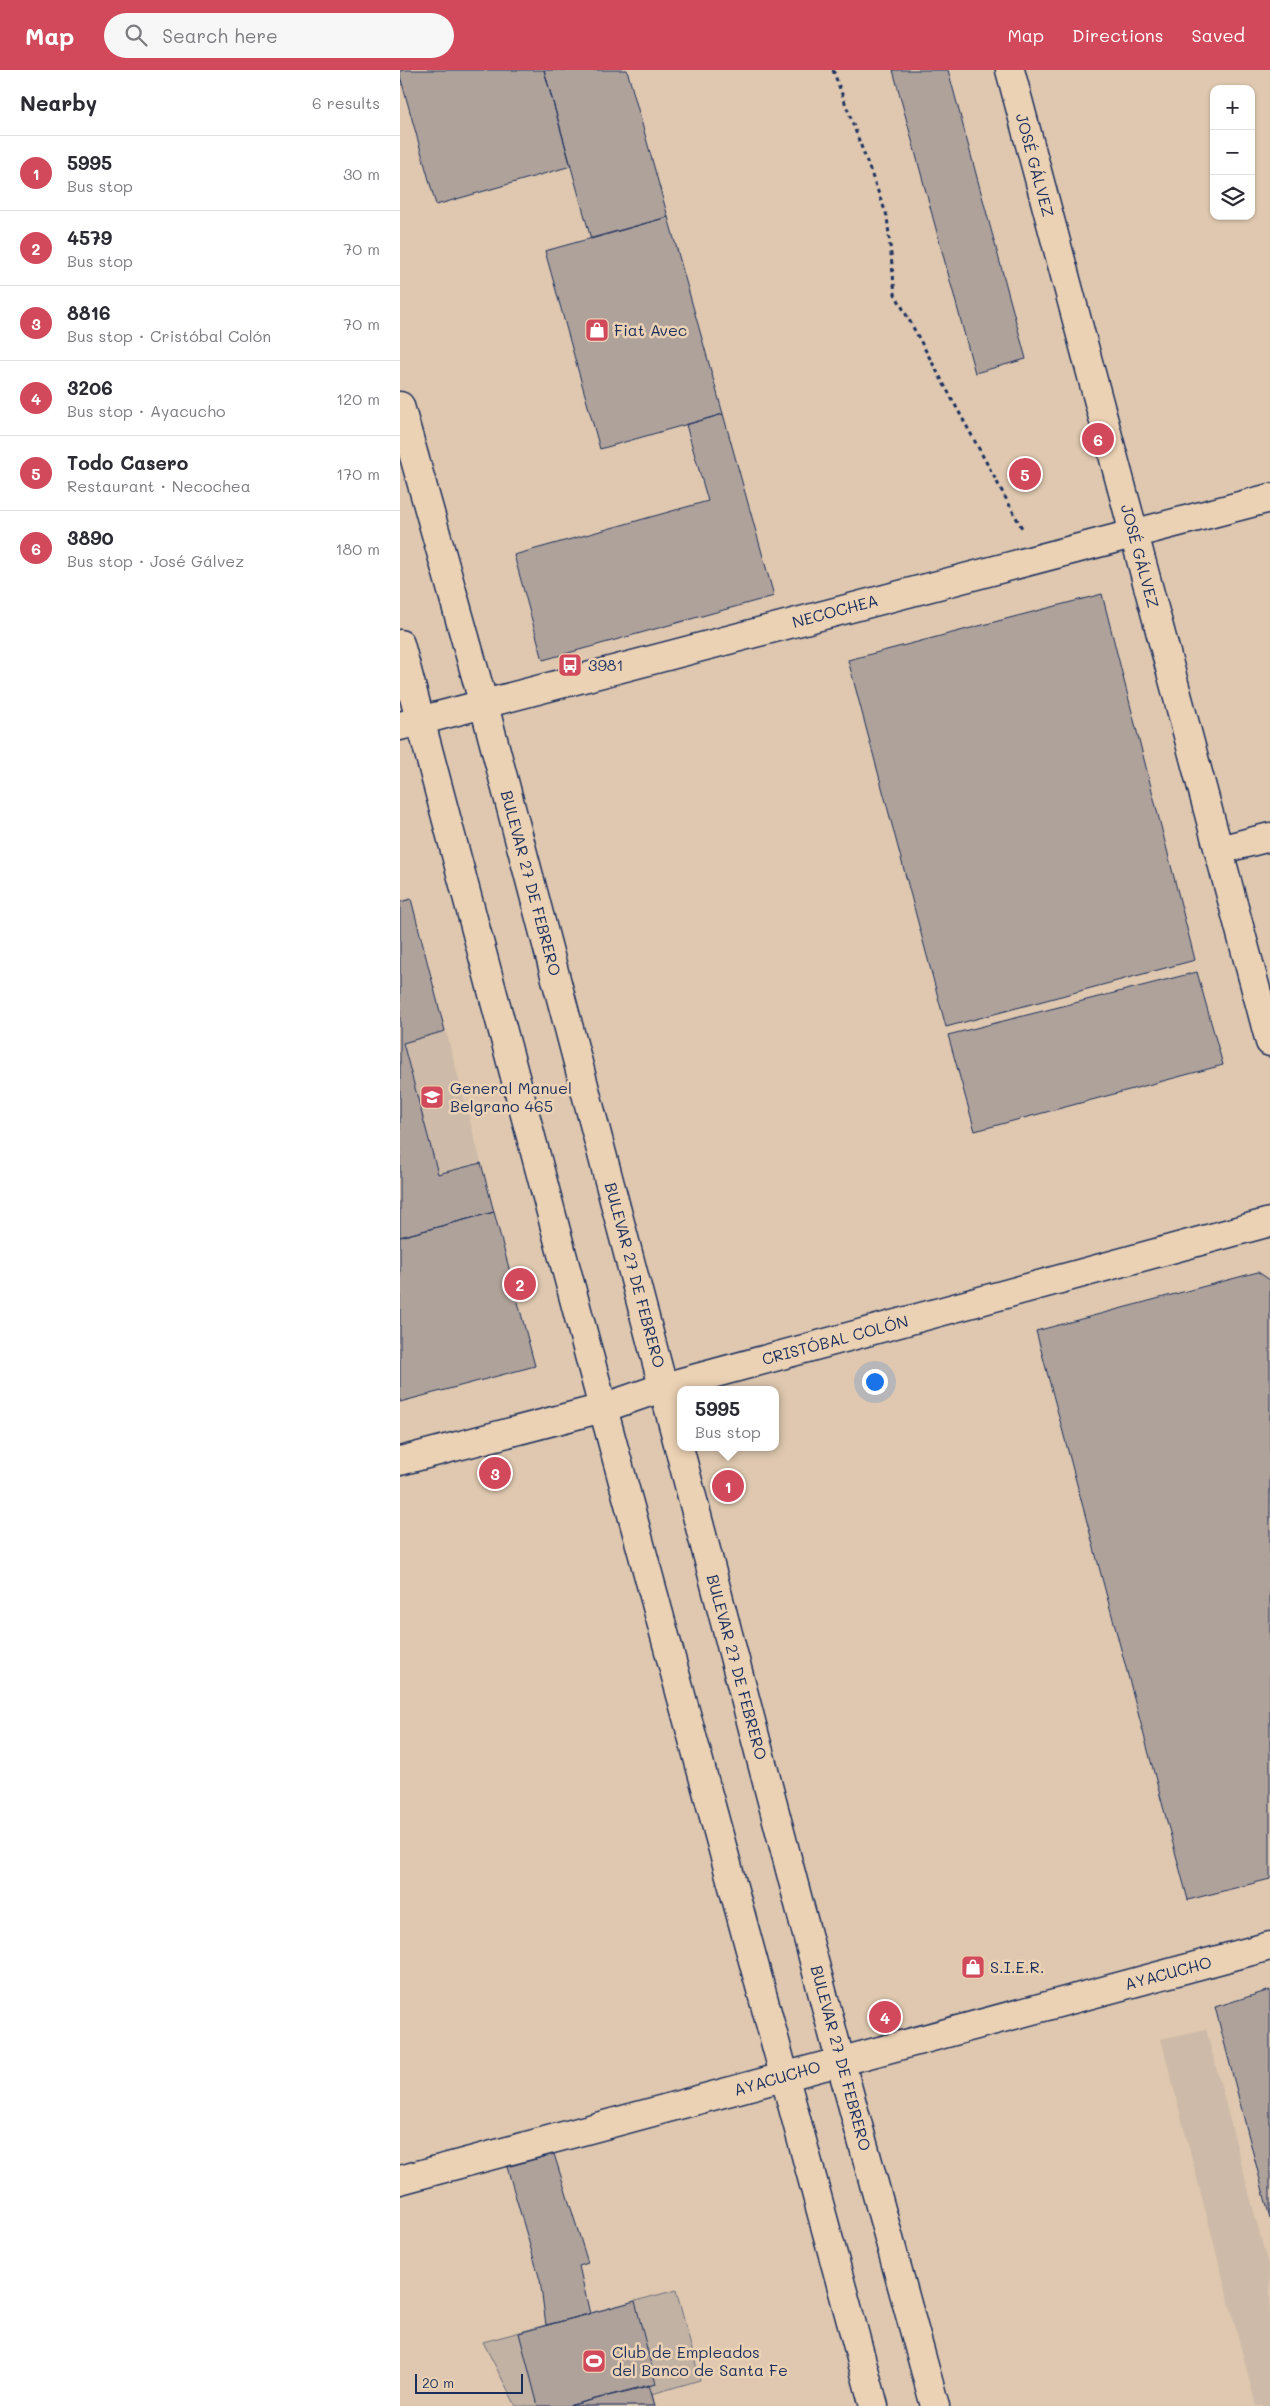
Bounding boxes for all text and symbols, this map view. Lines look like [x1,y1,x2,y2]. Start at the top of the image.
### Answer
search box [104,13,454,58]
text: Map [25,20,74,51]
icon: search [122,21,150,49]
text: Search here [162,23,278,48]
text: Map [1007,23,1044,47]
text: Directions [1072,23,1164,47]
text: Saved [1192,23,1245,47]
map controls [1210,85,1255,220]
button: + [1210,85,1255,130]
text: Nearby [20,89,97,116]
text: 6 results [312,92,380,113]
street label: JOSÉ GÁLVEZ [1012,111,1059,219]
button: − [1210,130,1255,175]
text: 5995 [67,150,112,175]
text: 1 [32,163,40,184]
text: 30 m [343,163,380,184]
text: Bus stop [67,175,133,196]
button: layers [1210,175,1255,220]
text: 4579 [67,225,112,250]
text: 2 [32,238,40,259]
text: 70 m [343,238,380,259]
text: Bus stop [67,250,133,271]
text: 8816 [67,300,110,325]
text: 3 [31,313,41,334]
text: 70 m [343,313,380,334]
shop icon: Fiat Avec [584,317,610,343]
place label: Fiat Avec [614,319,687,340]
text: Bus stop · Cristóbal Colón [67,325,271,346]
text: 3206 [67,375,113,400]
text: 4 [31,388,41,409]
text: 120 m [336,388,380,409]
text: Bus stop · Ayacucho [67,400,225,421]
pin: 6 [1082,420,1114,458]
text: Todo Casero [67,450,188,475]
pin: 5 [1009,455,1041,493]
text: 5 [31,463,41,484]
text: 170 m [336,463,380,484]
text: Restaurant · Necochea [67,475,251,496]
street label: JOSÉ GÁLVEZ [1117,502,1164,610]
text: 3890 [67,525,114,550]
text: 6 [31,538,41,559]
text: 180 m [335,538,380,559]
text: Bus stop · José Gálvez [67,550,244,571]
street label: NECOCHEA [790,589,880,632]
bus stop icon: 3981 [557,652,583,678]
place label: 3981 [588,654,624,675]
street label: BULEVAR 27 DE FEBRERO [497,788,566,978]
place label: General Manuel Belgrano 465 [450,1077,572,1116]
school or university icon: General Manuel Belgrano 465 [419,1084,445,1110]
street label: BULEVAR 27 DE FEBRERO [601,1180,670,1370]
pin: 2 [504,1265,536,1303]
street label: CRISTÓBAL COLÓN [759,1310,910,1369]
your location [862,1369,888,1395]
popup [677,1386,779,1451]
text: 5995 [695,1396,740,1421]
text: Bus stop [695,1421,761,1442]
pin: 3 [479,1454,511,1492]
pin: 1 [712,1467,744,1505]
street label: BULEVAR 27 DE FEBRERO [703,1572,772,1762]
street label: AYACUCHO [1122,1951,1214,1994]
shop icon: S.I.E.R. [960,1954,986,1980]
place label: S.I.E.R. [990,1956,1044,1977]
street label: BULEVAR 27 DE FEBRERO [807,1963,876,2153]
pin: 4 [869,1998,901,2036]
street label: AYACUCHO [731,2055,823,2100]
place label: Club de Empleados del Banco de Santa Fe [612,2341,788,2380]
sports icon: Club de Empleados del Banco de Santa Fe [581,2348,607,2374]
scale bar [415,2371,522,2394]
text: 20 m [422,2373,454,2392]

